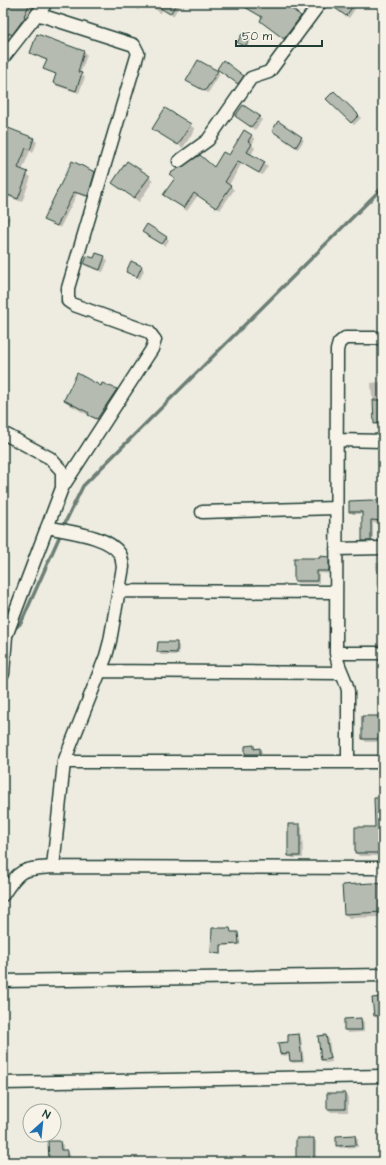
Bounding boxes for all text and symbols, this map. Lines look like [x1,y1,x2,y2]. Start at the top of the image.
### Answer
scale bar [236,22,322,48]
text: 50 m [242,28,273,45]
north arrow [22,1103,62,1143]
text: N [40,1106,53,1123]

